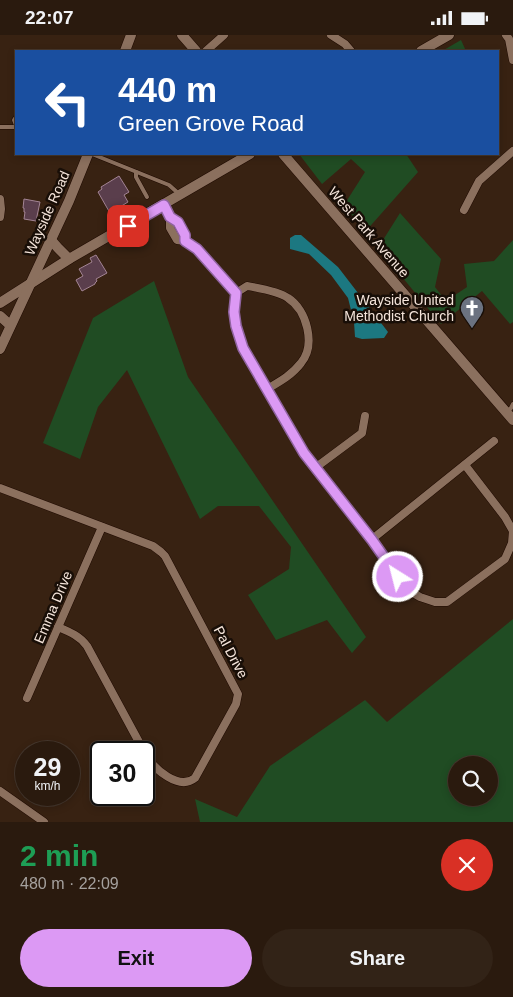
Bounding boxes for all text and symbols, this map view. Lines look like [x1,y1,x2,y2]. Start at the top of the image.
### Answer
text: 22:07 [25,7,74,28]
icon: left [35,70,100,135]
text: 440 m [118,70,217,109]
text: Green Grove Road [118,111,304,136]
street label: Wayside Road [21,168,73,258]
street label: West Park Avenue [325,183,413,281]
pin [107,205,149,247]
icon: arrive [114,212,142,240]
place label: Wayside United Methodist Church [344,292,454,324]
church icon: Wayside United Methodist Church [459,295,485,329]
position arrow [371,550,423,602]
street label: Emma Drive [31,568,75,646]
street label: Pal Drive [211,623,251,681]
speed limit sign: 30 [90,741,155,806]
text: 29 [34,753,61,781]
map controls [448,756,498,806]
button: search [448,756,498,806]
text: km/h [34,779,61,793]
text: 2 min [20,839,98,872]
button: close [441,839,493,891]
text: 480 m · 22:09 [20,875,119,892]
button: Exit [20,929,252,987]
button: Share [262,929,493,987]

